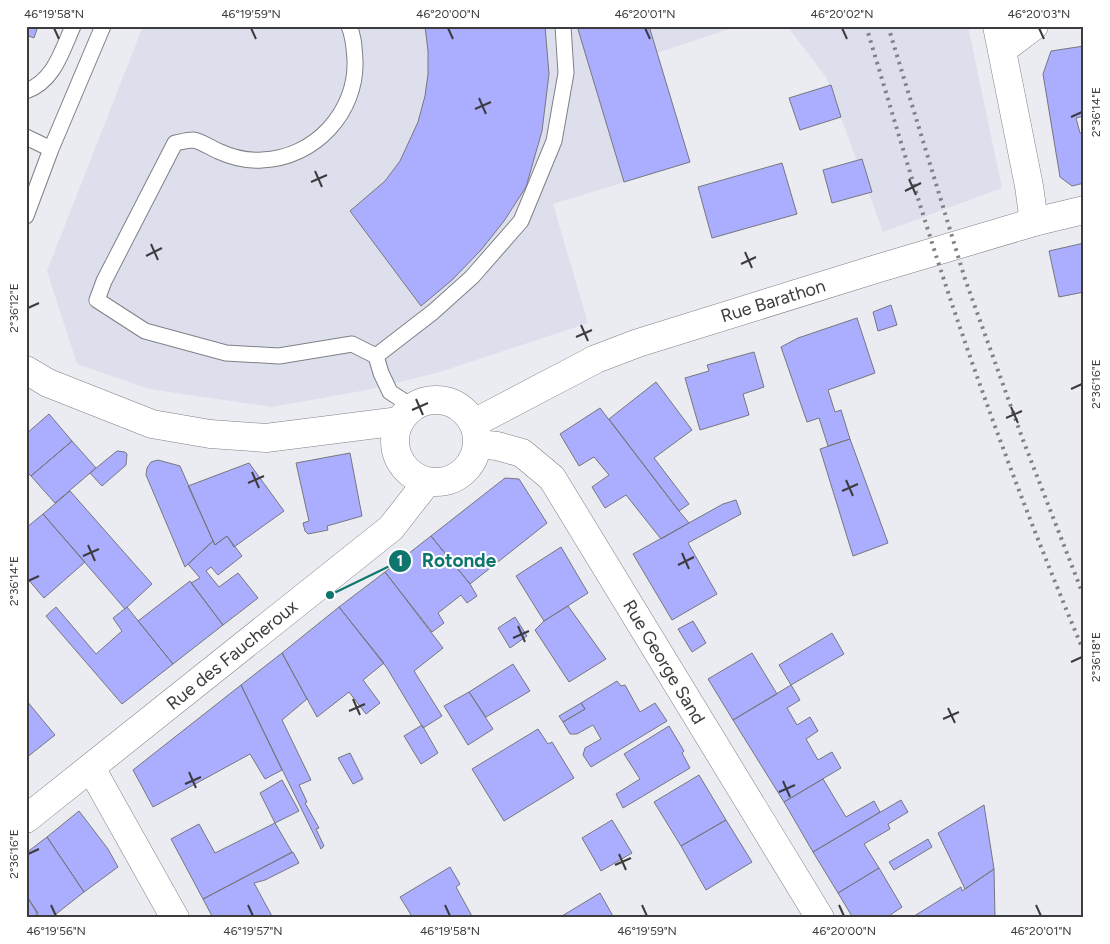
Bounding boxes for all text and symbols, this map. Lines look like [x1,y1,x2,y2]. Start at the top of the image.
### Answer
text: 46°19'58"N [24,7,84,21]
text: 46°19'59"N [221,7,281,21]
text: 46°20'00"N [416,7,480,21]
text: 46°20'01"N [614,7,676,21]
text: 46°20'02"N [810,7,874,21]
text: 46°20'03"N [1008,7,1070,21]
text: 2°36'14"E [1089,87,1103,137]
street label: Rue Barathon [718,275,828,327]
text: 2°36'12"E [7,283,21,333]
text: 2°36'16"E [1089,359,1103,409]
callout: Rotonde [387,544,507,578]
text: Rotonde [422,549,497,572]
text: 1 [397,552,403,570]
text: 2°36'14"E [7,556,21,606]
street label: Rue des Faucheroux [162,595,302,715]
street label: Rue George Sand [618,596,710,728]
text: 2°36'18"E [1089,632,1103,682]
text: 2°36'16"E [7,829,21,879]
text: 46°19'56"N [26,924,86,938]
text: 46°19'57"N [223,924,283,938]
text: 46°19'58"N [420,924,480,938]
text: 46°19'59"N [617,924,677,938]
text: 46°20'00"N [812,924,876,938]
text: 46°20'01"N [1010,924,1072,938]

